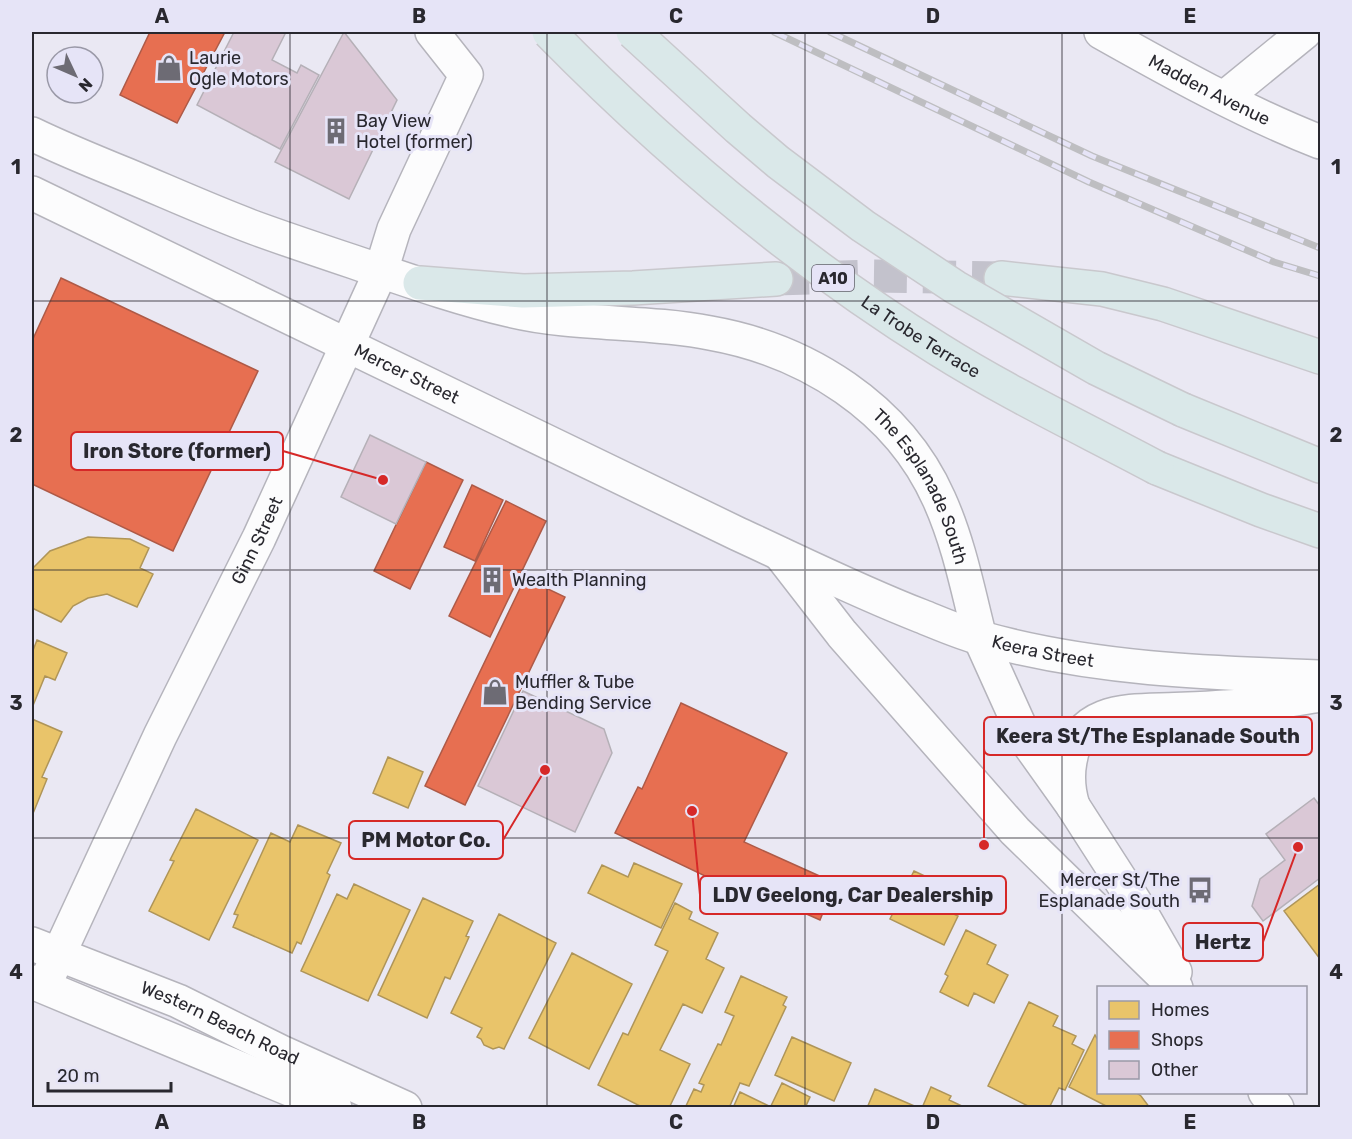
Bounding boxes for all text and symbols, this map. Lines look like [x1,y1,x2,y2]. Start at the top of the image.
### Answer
text: A [155,4,170,28]
text: B [412,4,426,28]
text: C [669,4,683,28]
text: D [926,4,940,28]
text: E [1184,4,1196,28]
north arrow [45,45,105,105]
place label: Laurie Ogle Motors [189,47,289,90]
street label: Madden Avenue [1145,50,1274,130]
shop icon: Laurie Ogle Motors [154,53,184,83]
text: N [75,74,96,96]
place label: Bay View Hotel (former) [356,110,473,153]
building icon: Bay View Hotel (former) [321,116,351,146]
text: 1 [11,155,21,179]
text: 1 [1331,155,1341,179]
road number: A10 [812,265,854,291]
street label: La Trobe Terrace [857,291,984,383]
street label: Mercer Street [350,339,463,409]
street label: The Esplanade South [868,404,972,567]
text: 2 [10,423,23,447]
text: 2 [1330,423,1343,447]
callout: Iron Store (former) [71,432,283,470]
text: Iron Store (former) [83,439,271,463]
street label: Ginn Street [227,493,288,588]
building icon: Wealth Planning [477,565,507,595]
place label: Wealth Planning [512,569,647,591]
street label: Keera Street [990,630,1095,672]
place label: Muffler & Tube Bending Service [515,671,652,714]
shop icon: Muffler & Tube Bending Service [480,677,510,707]
text: 3 [9,691,23,715]
text: 3 [1329,691,1343,715]
callout: Keera St/The Esplanade South [984,717,1312,755]
text: Keera St/The Esplanade South [996,724,1300,748]
callout: PM Motor Co. [349,821,503,859]
text: PM Motor Co. [361,828,491,852]
place label: Mercer St/The Esplanade South [1038,869,1180,912]
bus stop icon: Mercer St/The Esplanade South [1185,875,1215,905]
callout: LDV Geelong, Car Dealership [700,876,1006,914]
text: LDV Geelong, Car Dealership [713,883,993,907]
callout: Hertz [1183,923,1263,961]
text: Hertz [1195,930,1251,954]
text: 4 [9,960,23,984]
text: 4 [1329,960,1343,984]
street label: Western Beach Road [138,977,303,1070]
legend [1097,986,1307,1094]
text: Homes [1151,999,1209,1021]
text: Shops [1151,1029,1203,1051]
scale bar [48,1055,171,1093]
text: Other [1151,1059,1198,1081]
text: 20 m [57,1065,99,1087]
text: A [155,1110,170,1134]
text: B [412,1110,426,1134]
text: C [669,1110,683,1134]
text: D [926,1110,940,1134]
text: E [1184,1110,1196,1134]

